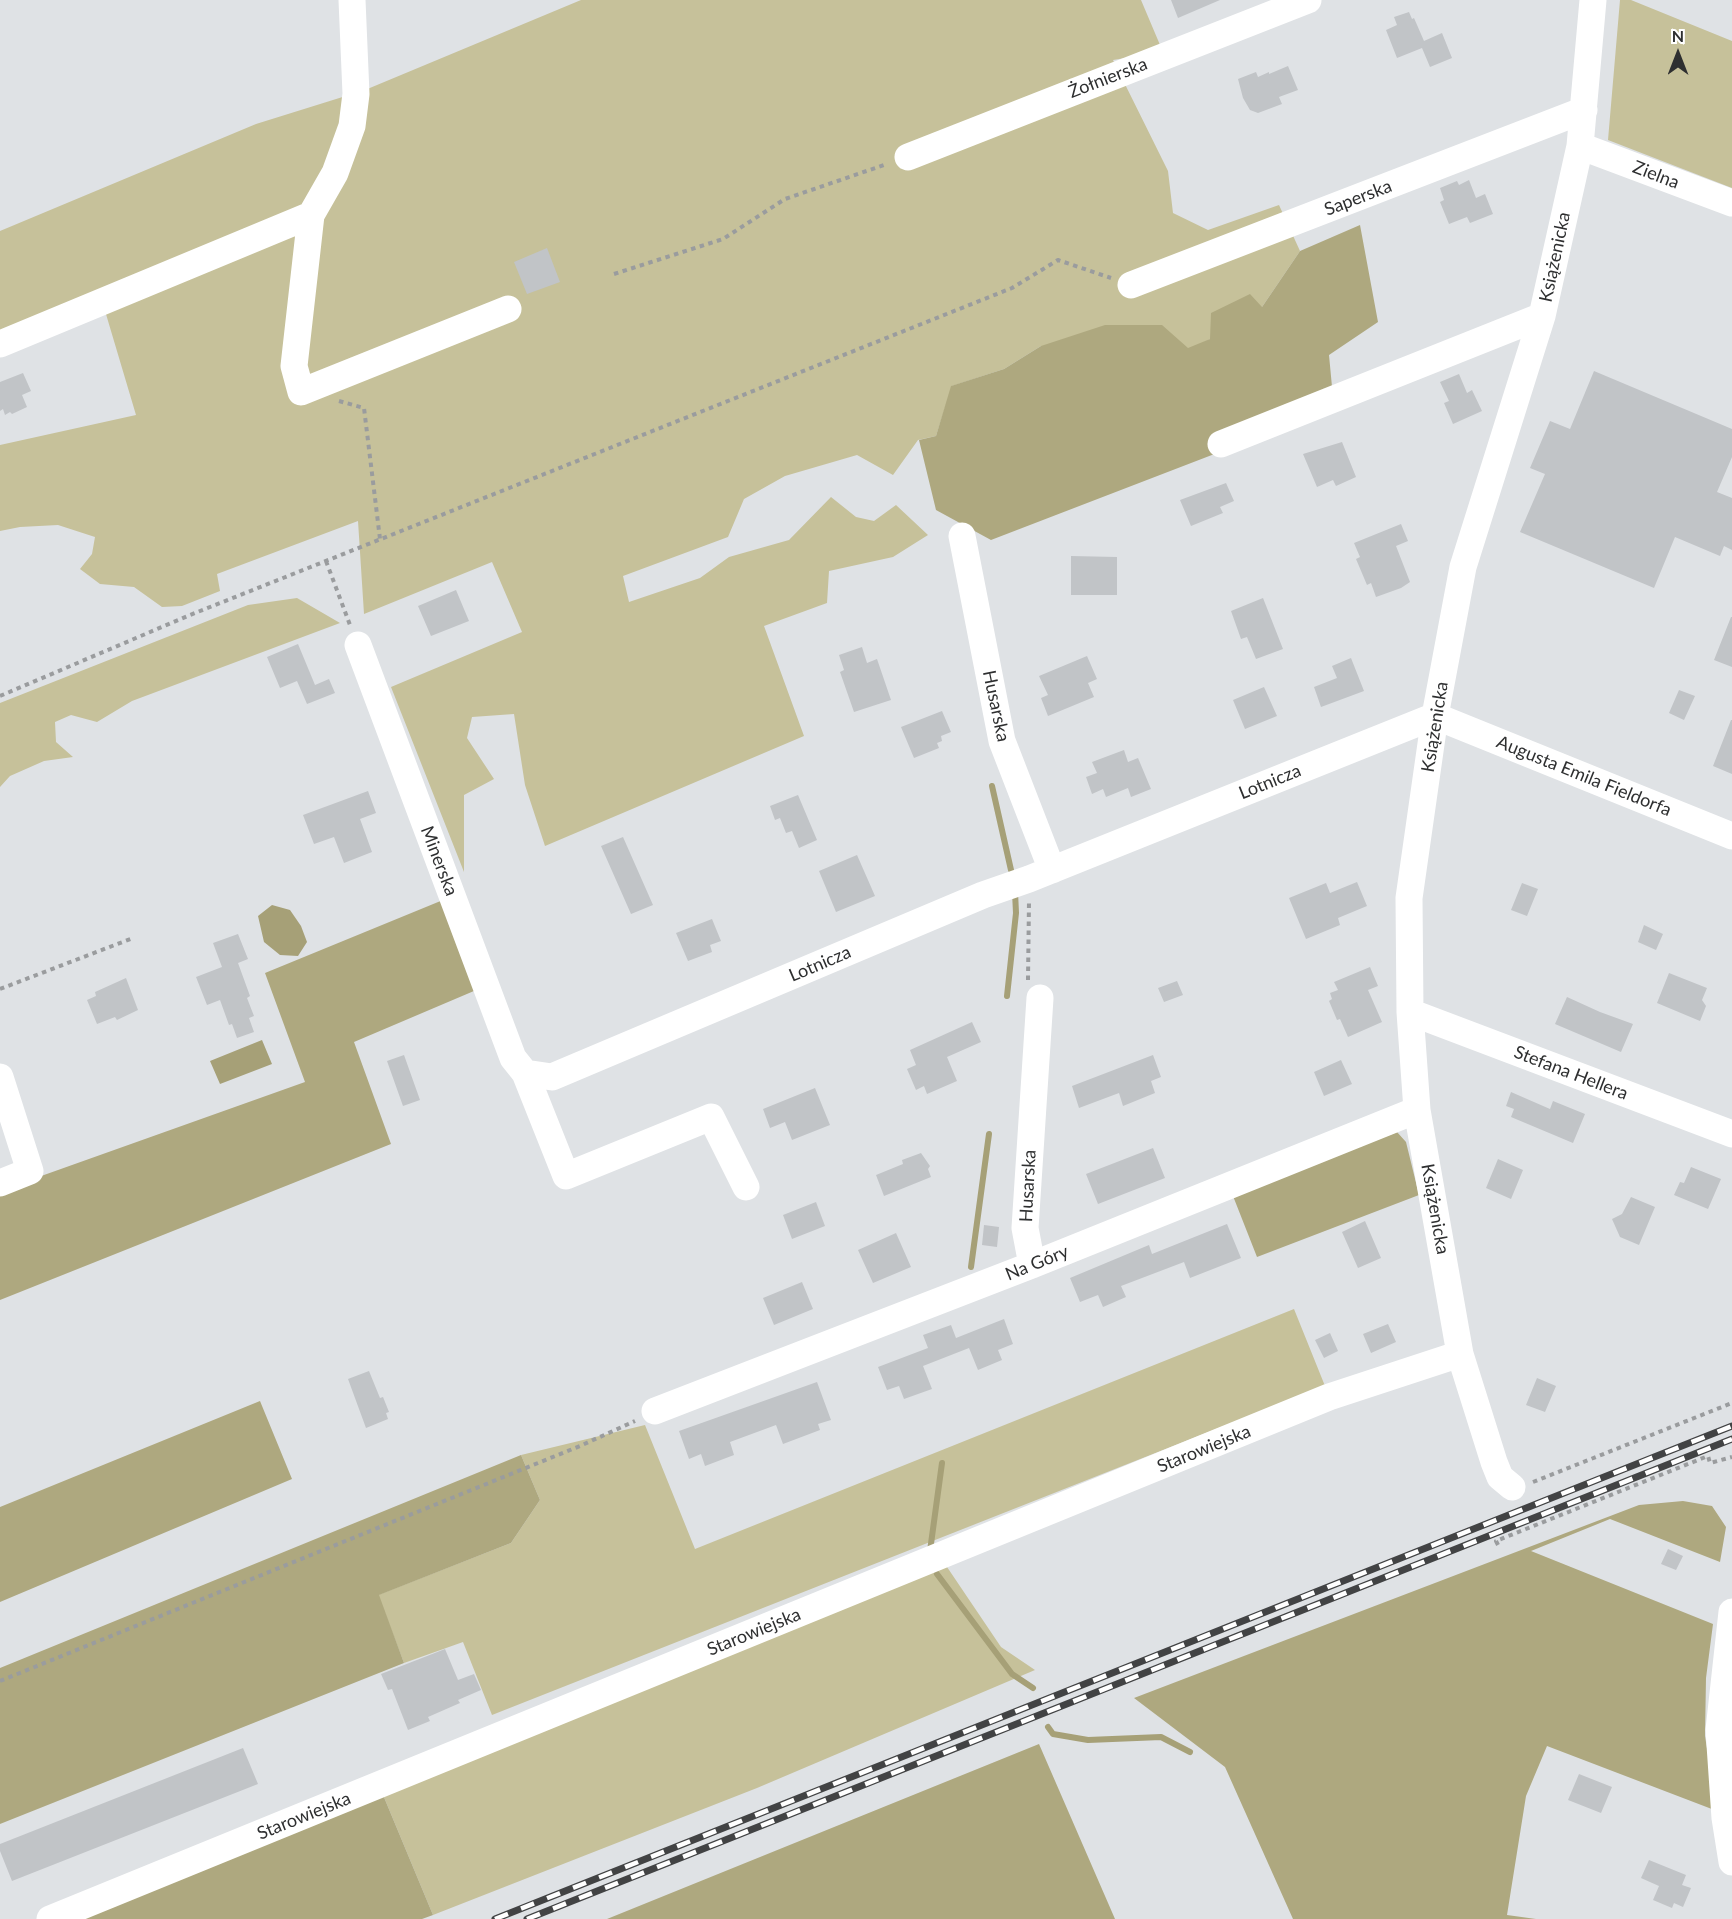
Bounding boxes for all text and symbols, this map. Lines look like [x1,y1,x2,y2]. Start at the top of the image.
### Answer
north arrow [1648,24,1708,84]
text: N [1672,26,1684,45]
street label: Żołnierska [1066,53,1150,103]
street label: Zielna [1630,156,1682,194]
street label: Saperska [1321,175,1395,221]
street label: Książenicka [1535,210,1575,304]
street label: Husarska [978,668,1014,744]
street label: Książenicka [1417,680,1453,774]
street label: Augusta Emila Fieldorfa [1493,731,1675,821]
street label: Lotnicza [1236,760,1304,804]
street label: Minerska [416,823,462,899]
street label: Lotnicza [786,941,854,987]
street label: Stefana Hellera [1511,1041,1631,1105]
street label: Husarska [1015,1149,1041,1223]
street label: Książenicka [1416,1162,1454,1256]
street label: Na Góry [1002,1241,1072,1285]
street label: Starowiejska [1154,1420,1254,1478]
street label: Starowiejska [704,1603,804,1661]
street label: Starowiejska [254,1787,354,1845]

